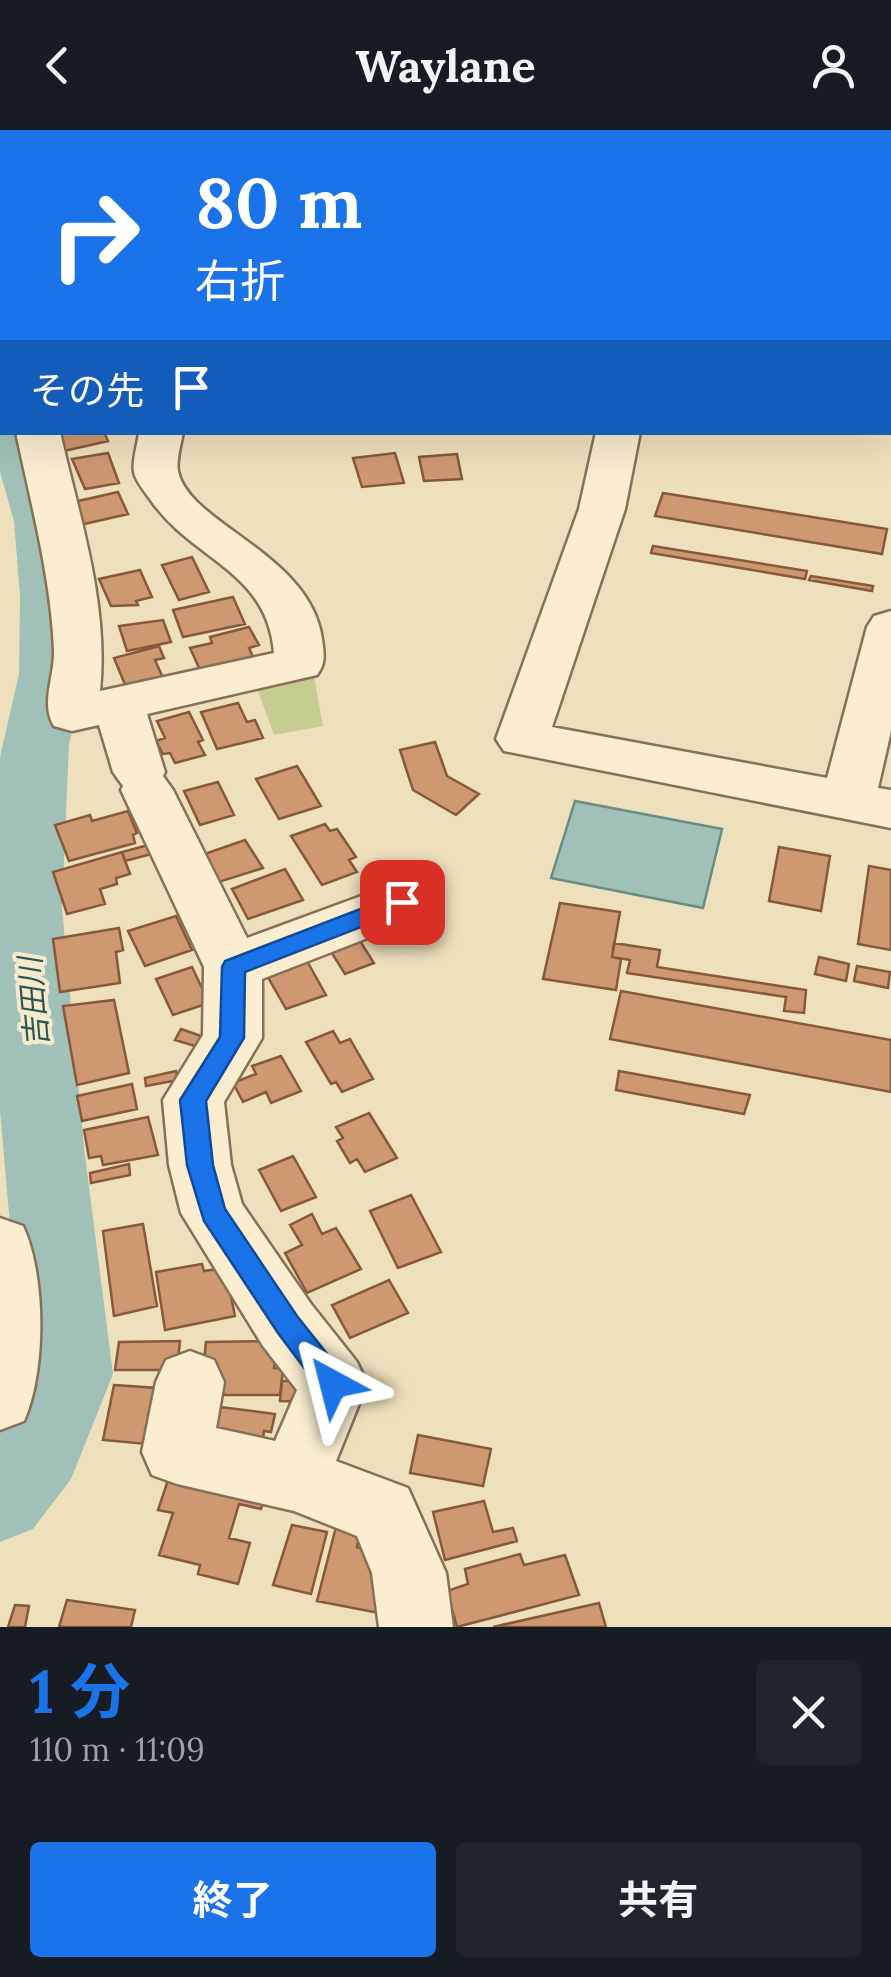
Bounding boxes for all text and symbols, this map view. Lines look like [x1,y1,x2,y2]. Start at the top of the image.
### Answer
text: Waylane [355,37,536,94]
icon: back [30,38,85,93]
icon: person [806,38,861,93]
text: 80 m [195,158,362,247]
icon: right [30,170,160,300]
text: 右折 [195,252,285,309]
icon: arrive [164,360,219,415]
text: その先 [30,366,144,414]
pin [360,860,445,945]
icon: arrive [375,875,430,930]
water label: 吉田川 [10,953,56,1049]
position arrow [281,1332,385,1436]
text: 1 分 [30,1653,130,1729]
button: close [756,1660,861,1765]
text: 110 m · 11:09 [30,1729,205,1770]
button: 終了 [30,1842,436,1957]
button: 共有 [456,1842,861,1957]

